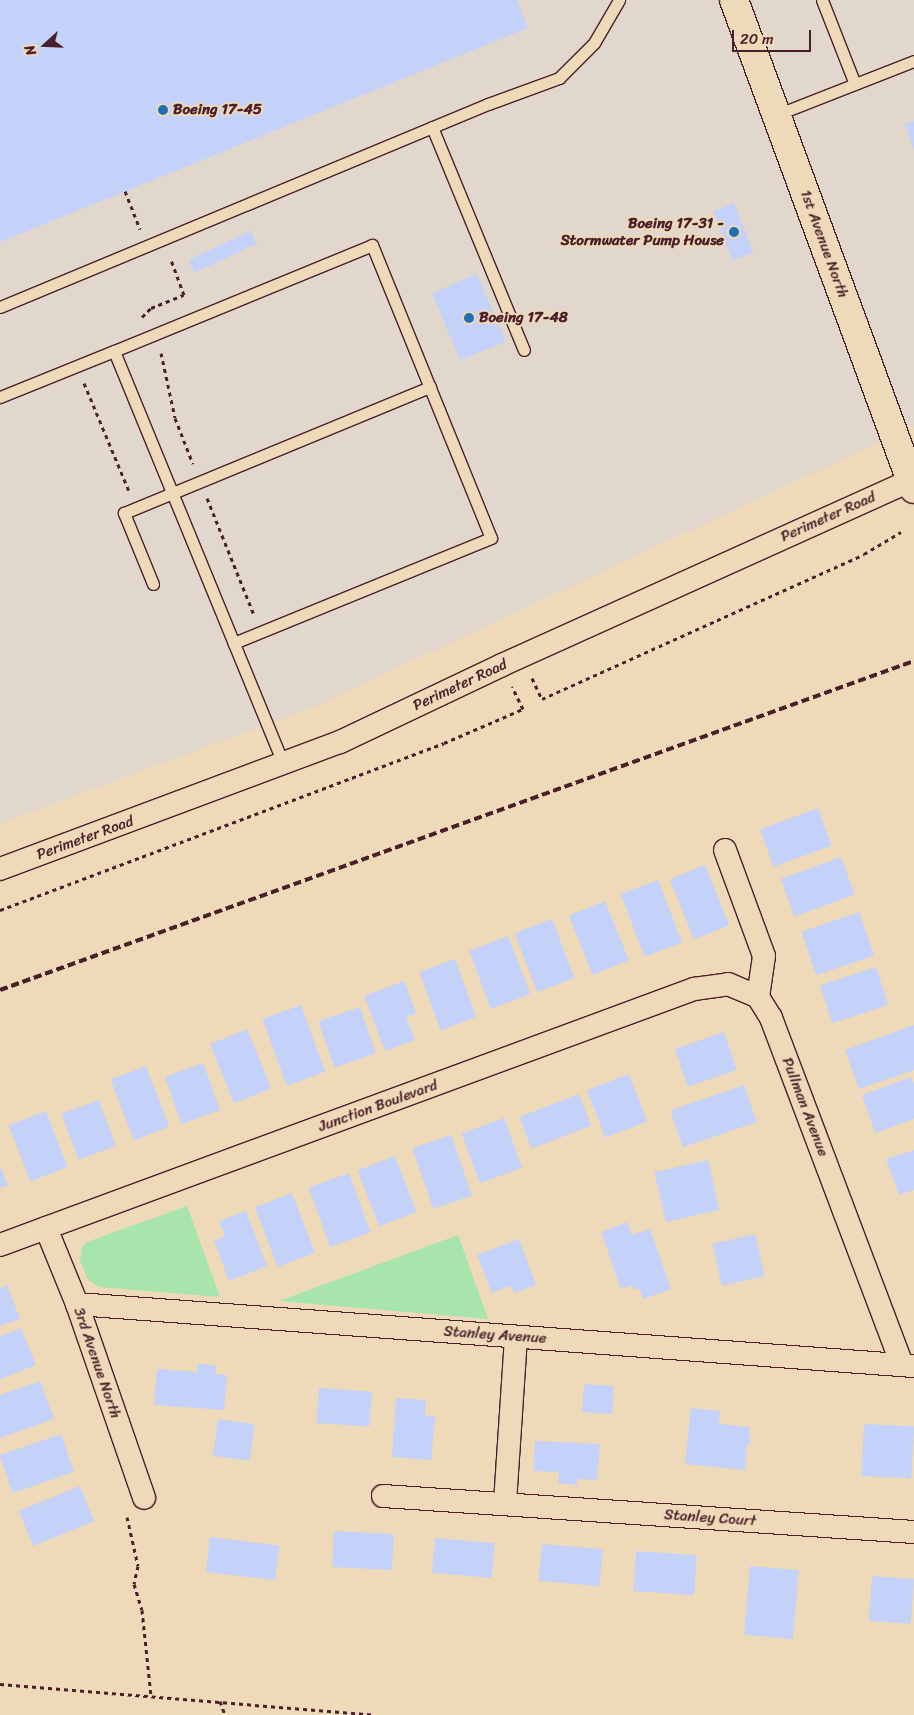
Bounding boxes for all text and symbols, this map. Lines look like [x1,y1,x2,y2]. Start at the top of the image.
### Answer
north arrow [20,20,70,70]
scale bar [734,20,813,52]
text: 20 m [740,26,774,52]
text: N [17,41,44,59]
place label: Boeing 17-45 [173,101,262,119]
marker: Boeing 17-45 [157,104,169,116]
street label: 1st Avenue North [796,187,852,301]
place label: Boeing 17-31 - Stormwater Pump House [560,214,724,249]
marker: Boeing 17-31 - Stormwater Pump House [728,226,740,238]
place label: Boeing 17-48 [479,309,568,327]
marker: Boeing 17-48 [463,312,475,324]
street label: Perimeter Road [778,488,878,546]
street label: Perimeter Road [410,655,510,715]
street label: Perimeter Road [34,812,136,864]
street label: Pullman Avenue [778,1055,832,1159]
street label: Junction Boulevard [316,1076,440,1136]
street label: 3rd Avenue North [70,1305,124,1421]
street label: Stanley Avenue [443,1322,547,1348]
street label: Stanley Court [663,1506,757,1530]

